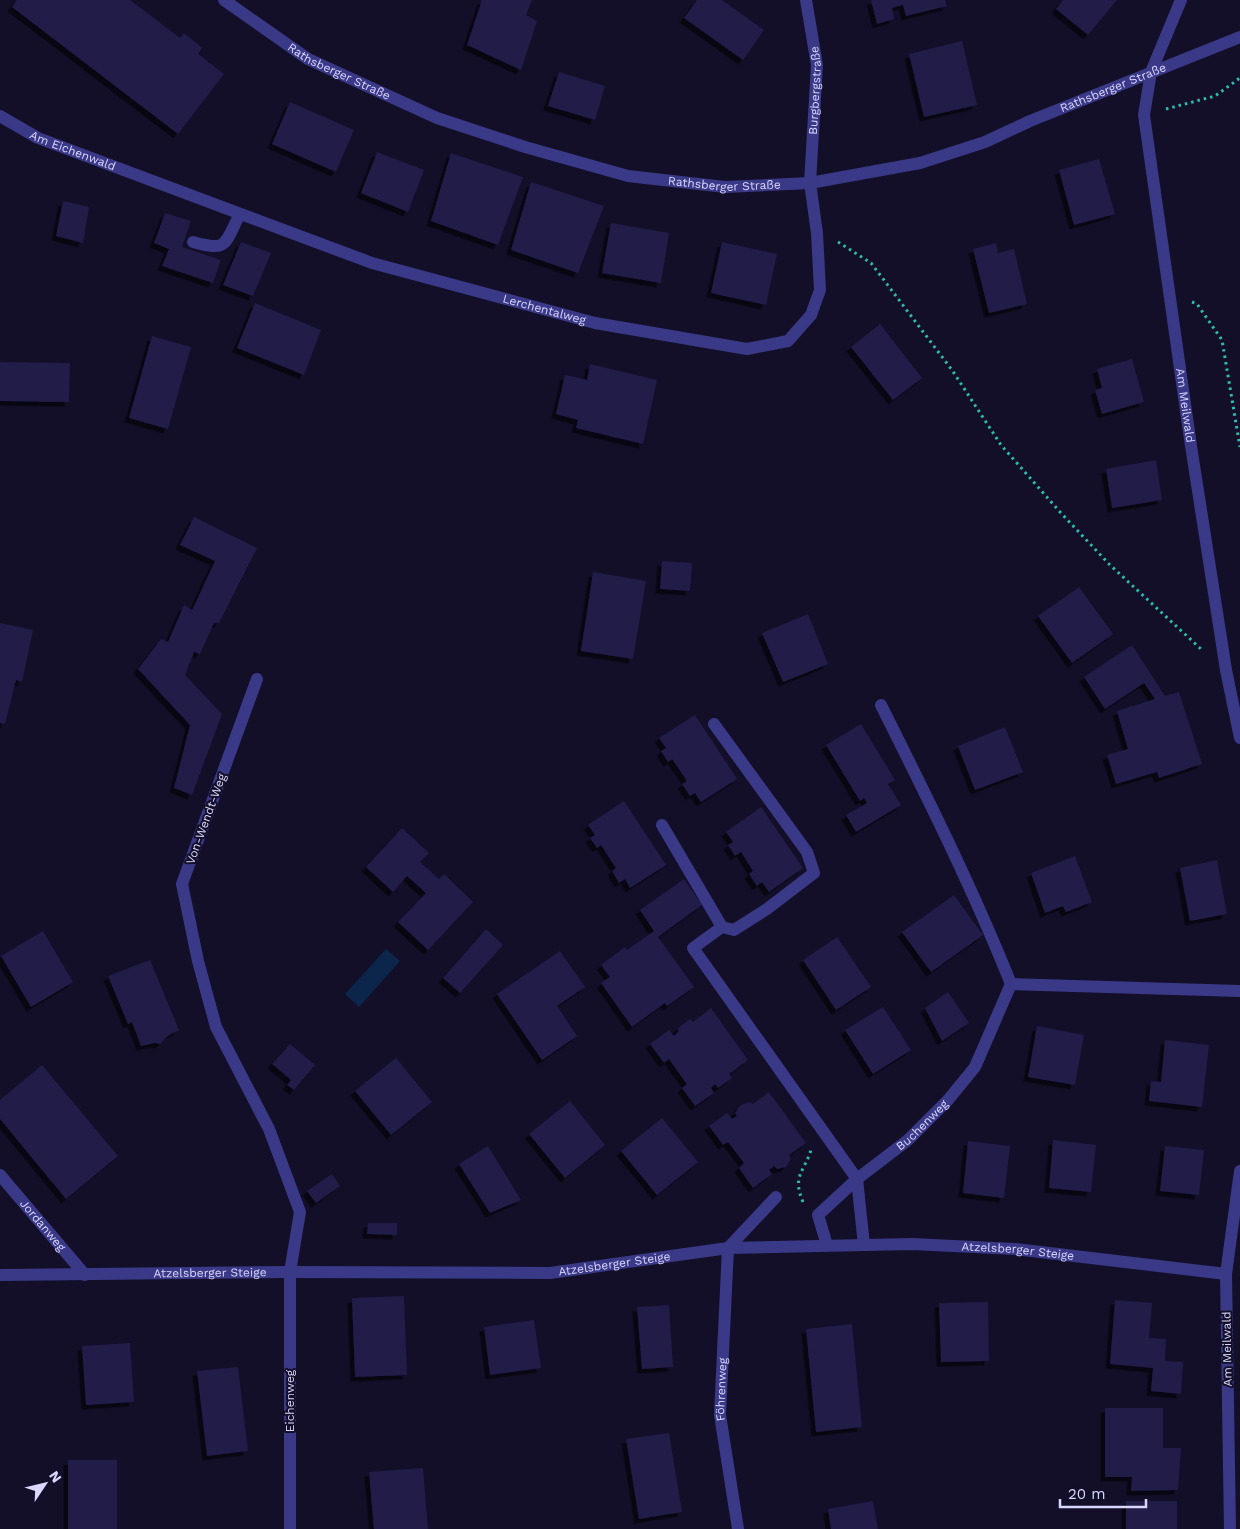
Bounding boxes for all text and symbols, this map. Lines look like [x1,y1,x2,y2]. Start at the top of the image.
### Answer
street label: Rathsberger Straße [285,40,393,103]
street label: Burgbergstraße [806,45,824,135]
street label: Rathsberger Straße [1058,60,1168,115]
street label: Am Eichenwald [27,128,118,173]
street label: Rathsberger Straße [667,174,781,194]
street label: Lerchentalweg [501,291,588,327]
street label: Am Meilwald [1173,367,1197,444]
street label: Von-Wendt-Weg [183,771,229,866]
street label: Buchenweg [893,1097,951,1153]
street label: Jordanweg [17,1197,69,1254]
street label: Atzelsberger Steige [961,1239,1075,1263]
street label: Atzelsberger Steige [557,1249,671,1279]
street label: Atzelsberger Steige [153,1265,267,1280]
street label: Am Meilwald [1219,1311,1235,1387]
street label: Föhrenweg [713,1357,730,1422]
street label: Eichenweg [283,1369,297,1432]
north arrow [20,1459,70,1509]
text: N [46,1468,65,1485]
scale bar [1060,1476,1146,1508]
text: 20 m [1068,1485,1106,1503]

